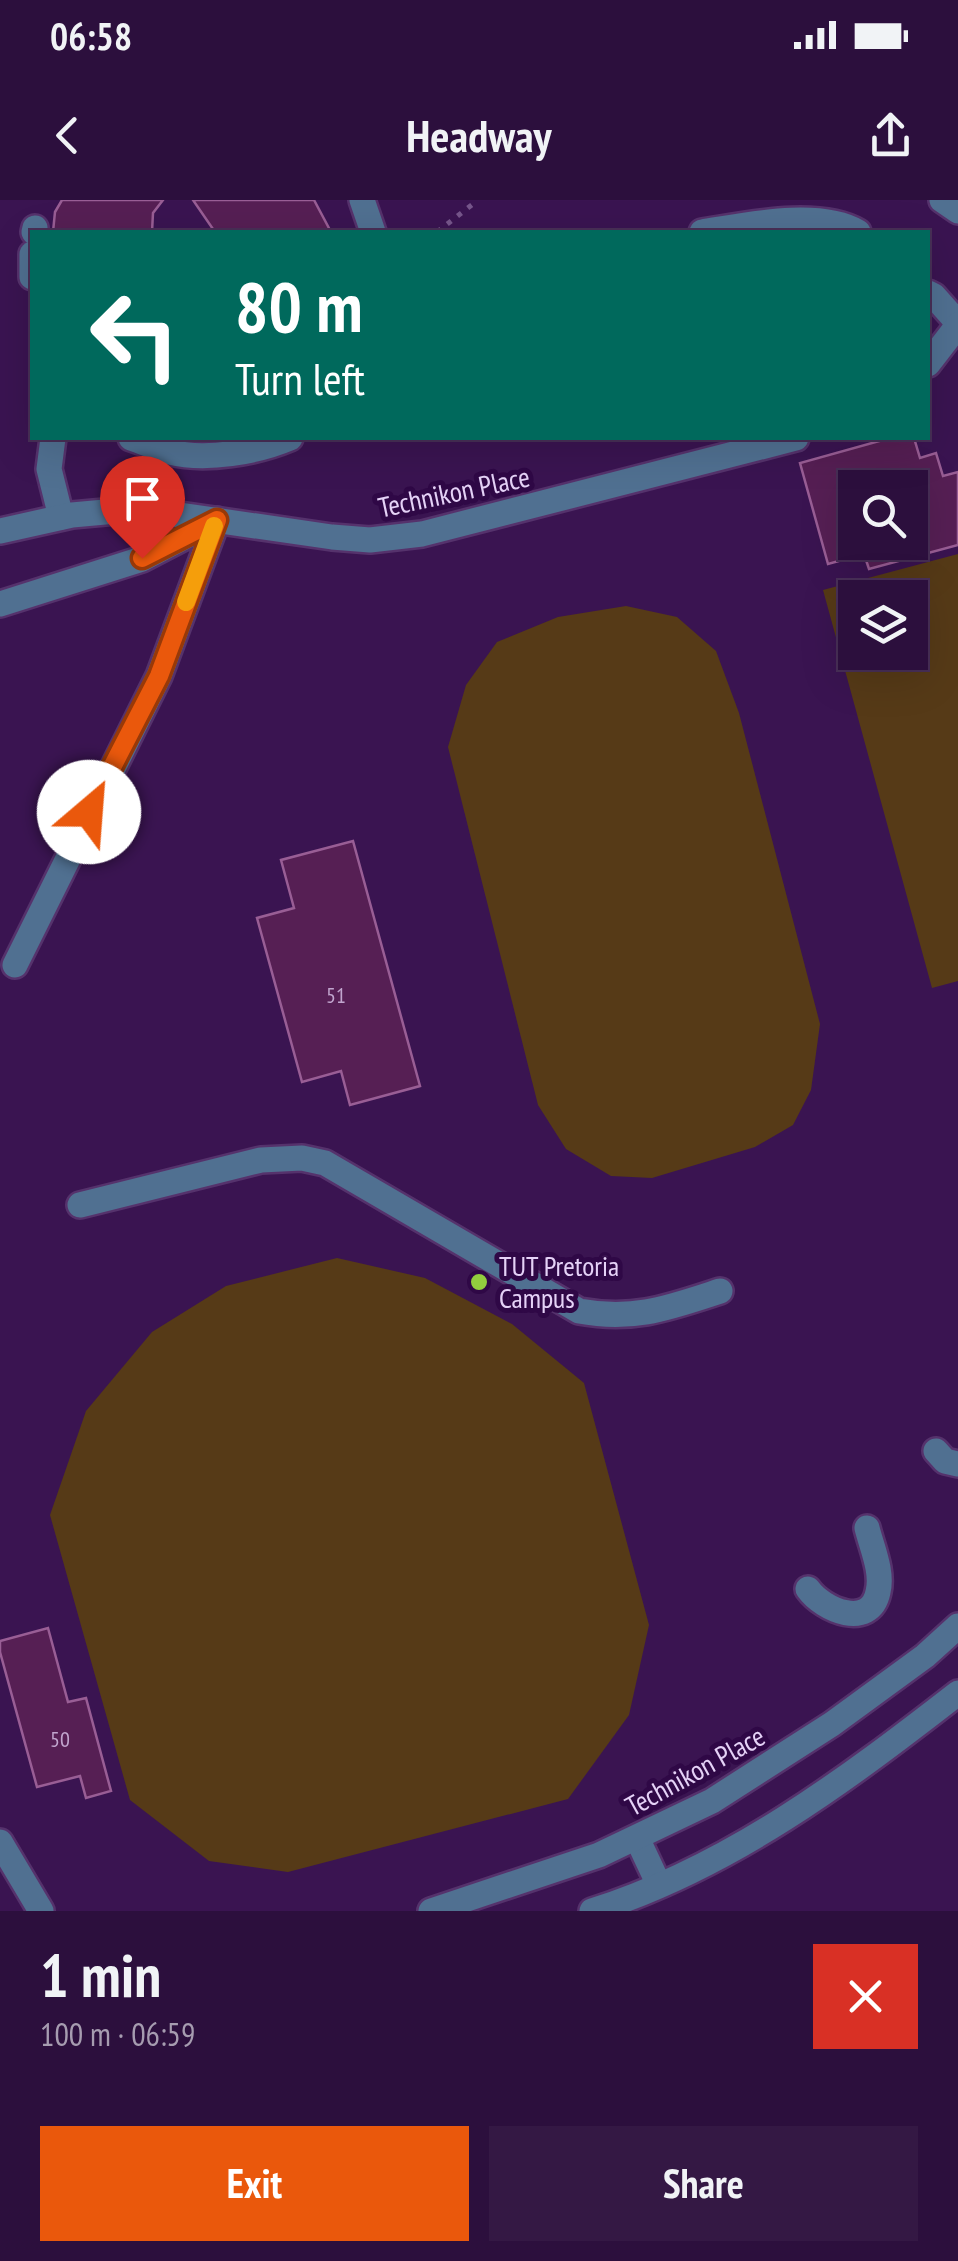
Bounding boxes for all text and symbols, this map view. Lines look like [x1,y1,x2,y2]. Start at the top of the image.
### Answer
text: 06:58 [50,11,132,60]
text: Headway [406,106,552,164]
icon: back [40,108,95,163]
icon: share [863,108,918,163]
text: 80 m [235,261,363,351]
icon: left [70,270,200,400]
text: Turn left [235,349,365,407]
pin [100,456,185,559]
street label: Technikon Place [375,457,533,526]
map controls [838,470,928,670]
button: search [838,470,928,560]
icon: arrive [115,471,170,526]
button: layers [838,580,928,670]
position arrow [37,760,141,864]
house number: 51 [326,981,346,1009]
place label: TUT Pretoria Campus [499,1247,619,1316]
marker: TUT Pretoria Campus [468,1271,490,1293]
street label: Technikon Place [618,1717,771,1824]
house number: 50 [50,1725,70,1753]
text: 1 min [40,1936,161,2014]
button: close [813,1944,918,2049]
text: 100 m · 06:59 [40,2013,195,2055]
button: Exit [40,2126,469,2241]
button: Share [489,2126,918,2241]

